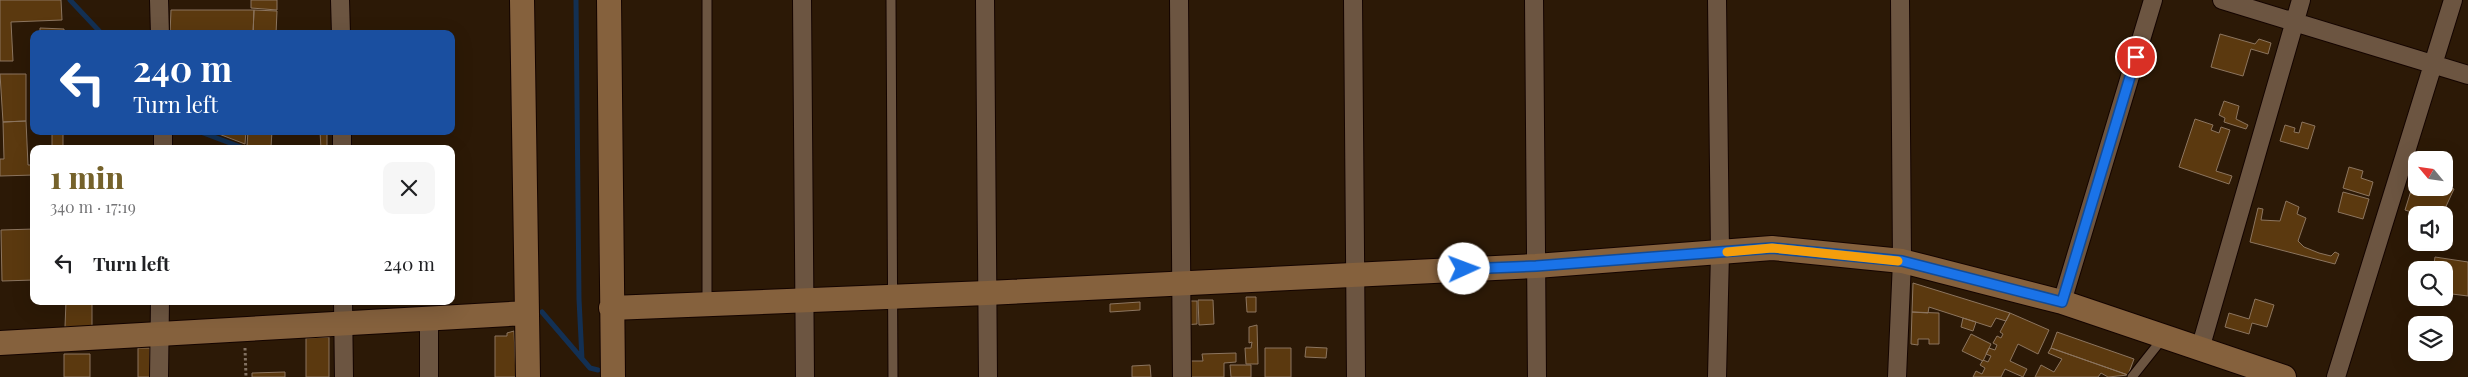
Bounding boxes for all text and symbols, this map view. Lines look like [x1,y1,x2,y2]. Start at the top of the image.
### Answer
pin [2115,36,2157,78]
icon: arrive [2122,43,2150,71]
text: 240 m [133,44,232,91]
icon: left [50,50,115,115]
text: Turn left [133,89,218,119]
north arrow [2408,151,2452,196]
map controls [2408,151,2453,361]
text: 1 min [50,157,124,197]
button: close [383,162,435,214]
text: 340 m · 17:19 [50,196,136,217]
button: sound [2408,206,2453,251]
position arrow [1437,242,1489,294]
icon: left [50,249,78,277]
text: Turn left [93,250,170,276]
text: 240 m [384,250,435,276]
button: search [2408,261,2453,306]
button: layers [2408,316,2453,361]

